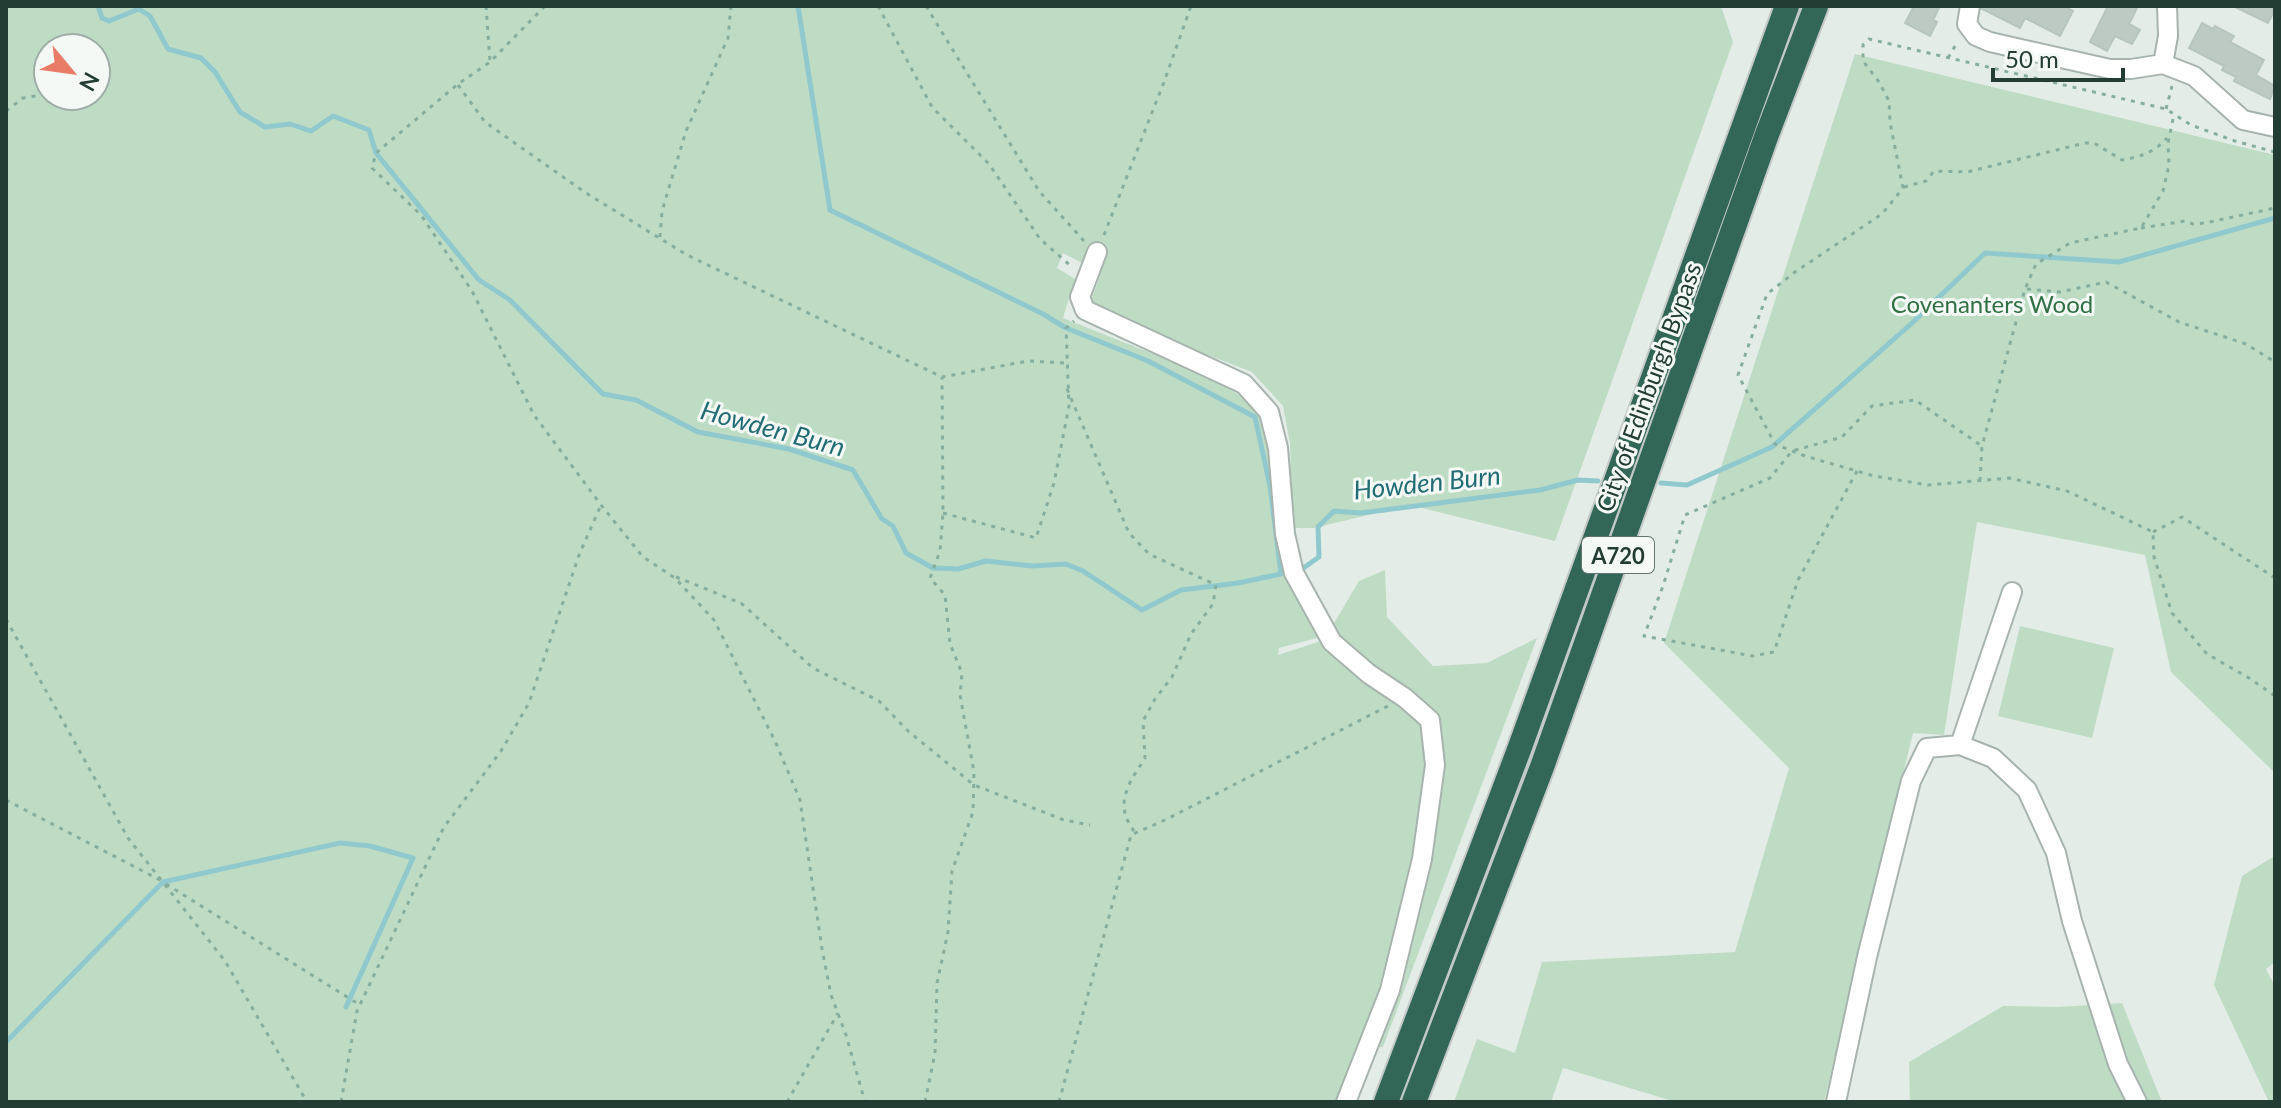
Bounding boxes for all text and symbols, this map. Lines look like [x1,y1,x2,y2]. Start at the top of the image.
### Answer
north arrow [32,32,112,112]
scale bar [1993,32,2123,82]
text: 50 m [2005,44,2059,73]
text: N [74,68,106,96]
street label: City of Edinburgh Bypass [1589,259,1707,515]
park label: Covenanters Wood [1891,289,2093,318]
water label: Howden Burn [697,393,849,463]
water label: Howden Burn [1352,458,1502,506]
road number: A720 [1582,537,1654,573]

